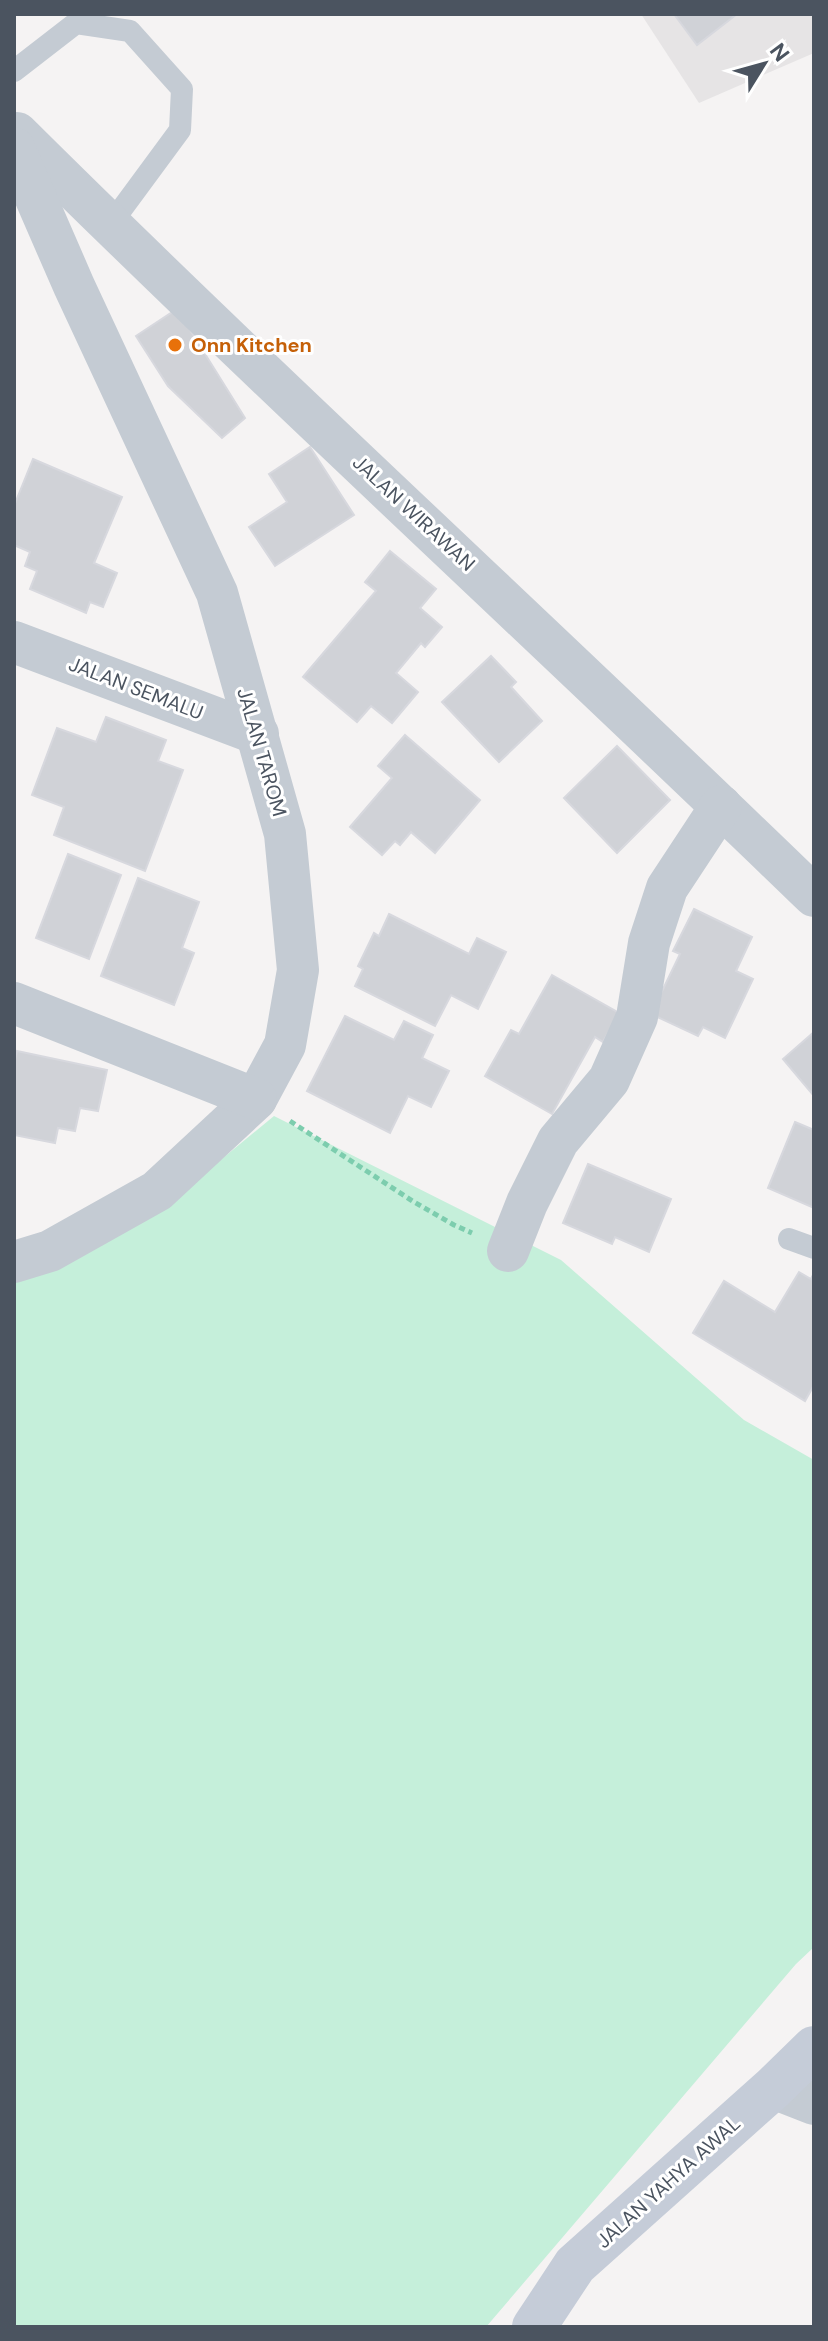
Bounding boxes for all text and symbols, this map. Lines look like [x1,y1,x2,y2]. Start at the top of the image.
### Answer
north arrow [724,24,804,104]
text: N [763,37,796,67]
place label: Onn Kitchen [191,332,312,358]
marker: Onn Kitchen [166,336,184,354]
street label: JALAN WIRAWAN [347,449,481,577]
street label: JALAN SEMALU [65,650,207,726]
street label: JALAN TAROM [231,685,293,819]
street label: JALAN YAHYA AWAL [591,2110,745,2254]

